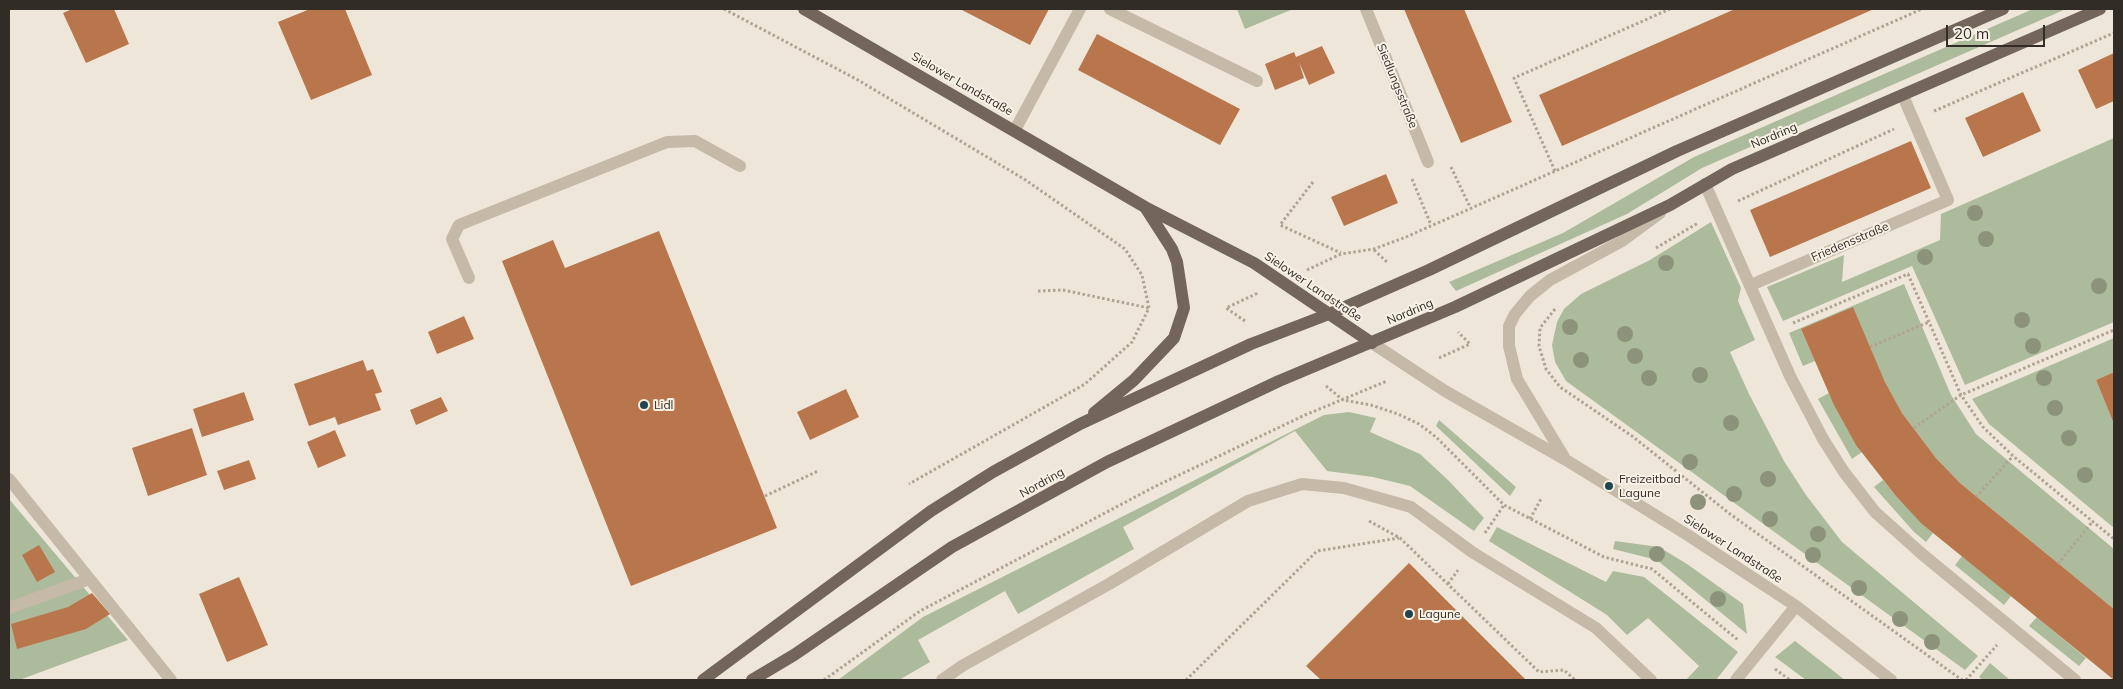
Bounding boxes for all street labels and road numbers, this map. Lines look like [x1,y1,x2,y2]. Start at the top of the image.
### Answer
street label: Siedlungsstraße [1374,42,1420,130]
street label: Sielower Landstraße [909,49,1015,119]
street label: Nordring [1749,120,1799,152]
street label: Friedensstraße [1809,219,1891,265]
street label: Sielower Landstraße [1261,249,1365,325]
street label: Nordring [1385,296,1435,328]
street label: Nordring [1017,465,1067,501]
street label: Sielower Landstraße [1681,512,1785,586]

